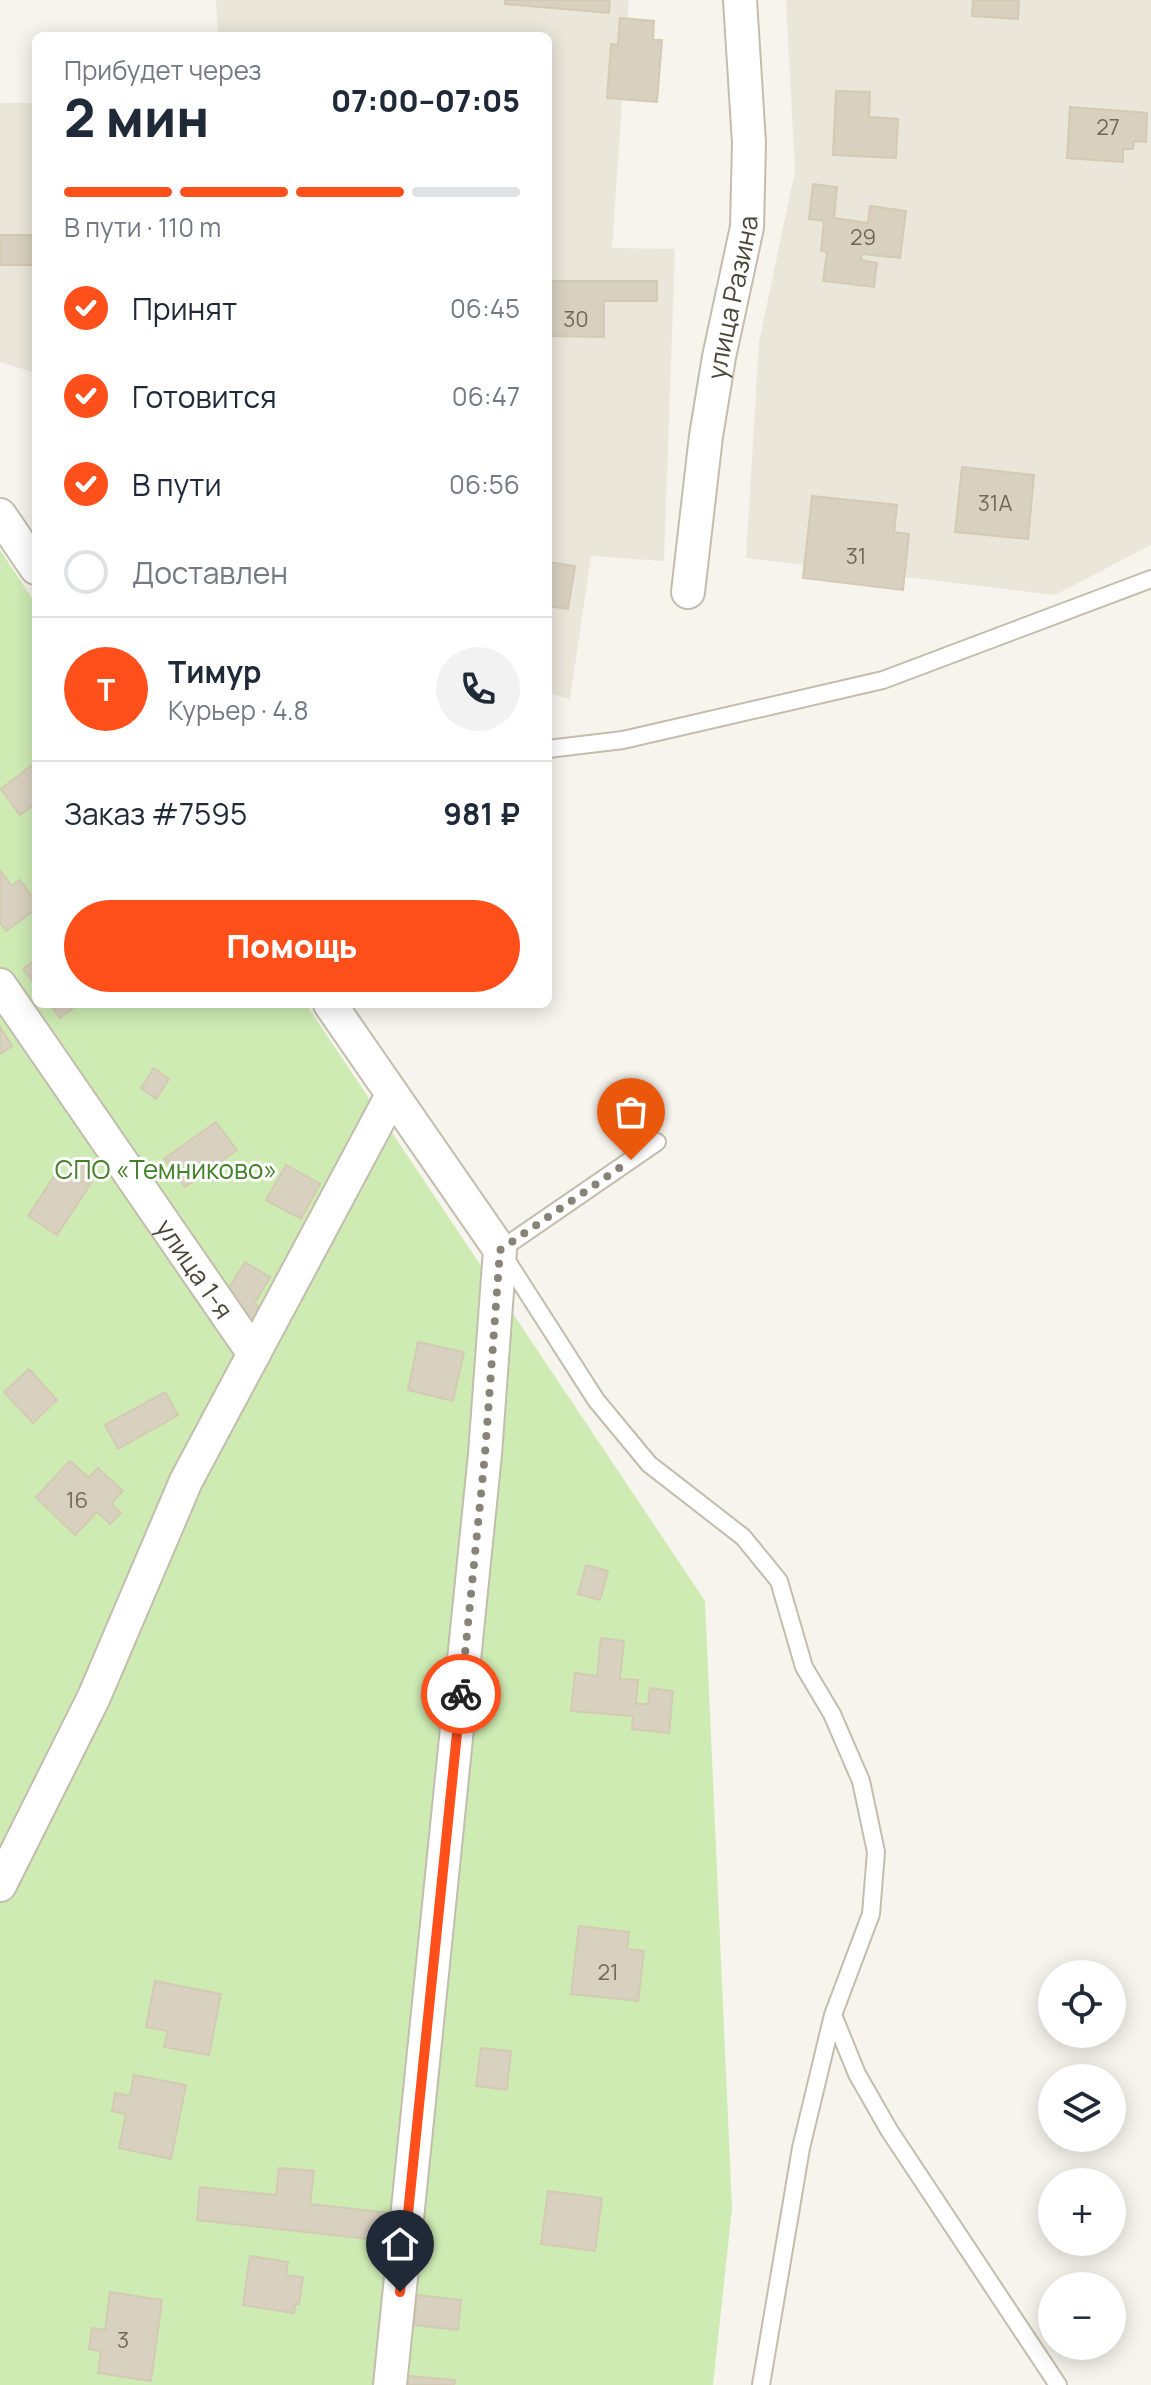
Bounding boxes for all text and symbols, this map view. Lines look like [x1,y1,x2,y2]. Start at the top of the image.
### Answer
text: Прибудет через [64,52,262,88]
text: 07:00–07:05 [331,80,520,121]
text: 2 мин [64,82,209,153]
house number: 27 [1096,112,1120,142]
text: В пути · 110 m [64,209,221,245]
street label: улица Разина [698,215,765,382]
house number: 29 [850,222,876,252]
icon: check [64,286,108,330]
text: Принят [132,288,237,329]
text: 06:45 [450,290,520,326]
house number: 30 [563,304,589,334]
icon: check [64,374,108,418]
text: Готовится [132,376,277,417]
text: 06:47 [452,378,520,414]
icon: check [64,462,108,506]
text: В пути [132,464,222,505]
text: 06:56 [449,466,520,502]
house number: 31А [978,488,1012,518]
house number: 31 [846,541,866,571]
text: Доставлен [132,552,288,593]
button: phone [436,647,520,731]
text: Тимур [168,651,261,692]
text: Т [97,669,115,710]
text: Курьер · 4.8 [168,692,309,728]
text: Заказ #7595 [64,793,247,834]
text: 981 ₽ [443,793,520,834]
button: Помощь [64,900,520,992]
pin [597,1078,665,1160]
icon: bag [609,1090,653,1134]
park label: СПО «Темниково» [55,1151,277,1187]
street label: улица 1-я [148,1211,242,1326]
house number: 16 [66,1485,88,1515]
courier [421,1654,501,1734]
icon: bike [439,1672,483,1716]
house number: 21 [597,1957,619,1987]
map controls [1038,1960,1126,2360]
button: locate [1038,1960,1126,2048]
button: layers [1038,2064,1126,2152]
button: + [1038,2168,1126,2256]
pin [366,2210,434,2292]
icon: home [378,2222,422,2266]
button: − [1038,2272,1126,2360]
house number: 3 [117,2325,129,2355]

